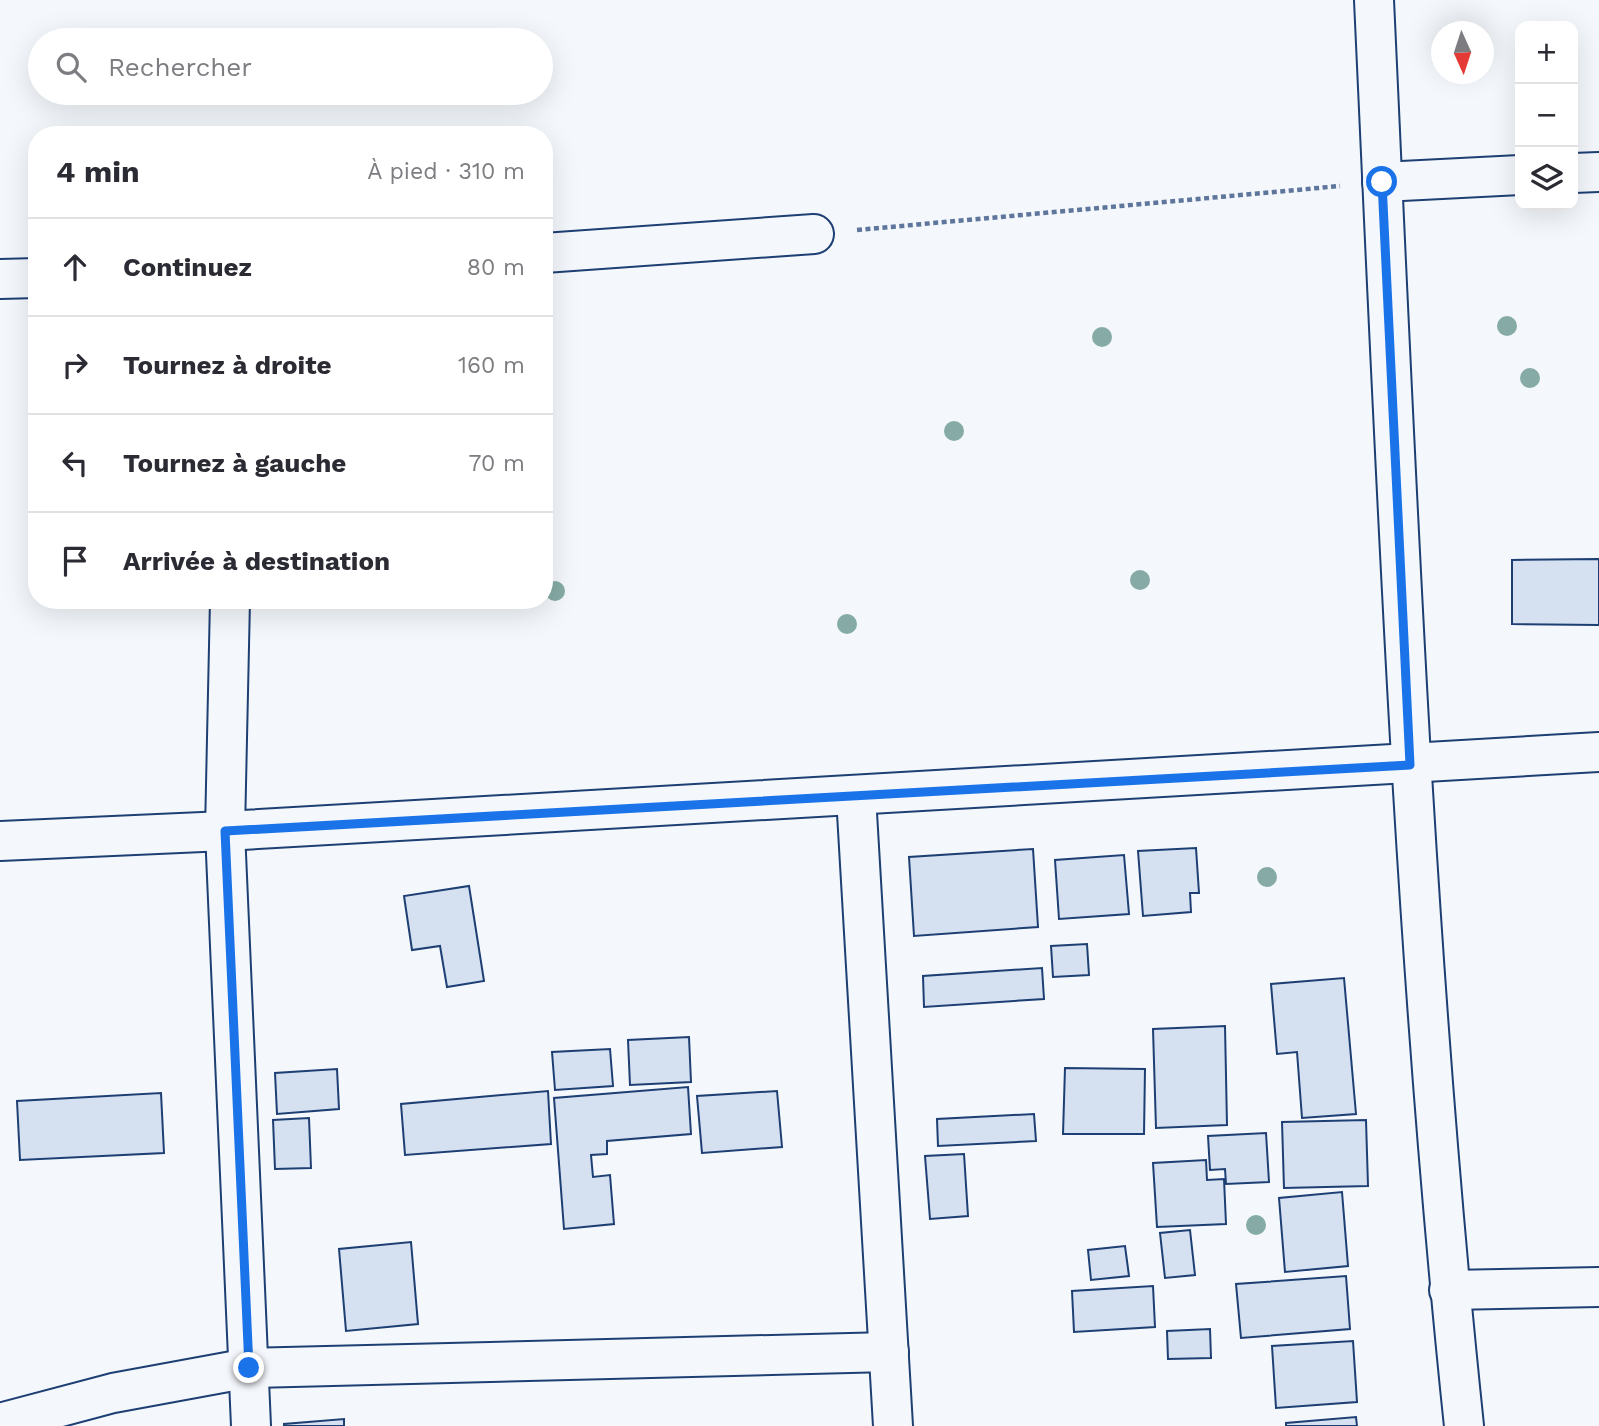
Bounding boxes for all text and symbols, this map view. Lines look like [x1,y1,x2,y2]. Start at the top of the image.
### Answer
north arrow [1431,21,1494,84]
map controls [1515,21,1578,210]
button: + [1515,21,1578,84]
search box [28,28,553,105]
icon: search [52,48,90,86]
text: Rechercher [108,52,252,82]
button: − [1515,84,1578,147]
button: layers [1515,147,1578,210]
text: 4 min [56,154,140,189]
text: À pied · 310 m [367,158,525,185]
route start [1366,166,1397,197]
icon: ahead [56,248,94,286]
text: Continuez [123,252,252,282]
text: 80 m [467,254,525,281]
icon: right [56,346,94,384]
text: Tournez à droite [123,350,332,380]
text: 160 m [458,352,525,379]
icon: left [56,444,94,482]
text: Tournez à gauche [123,448,346,478]
text: 70 m [468,450,525,477]
icon: arrive [56,542,94,580]
text: Arrivée à destination [123,546,390,576]
route end [233,1352,264,1383]

